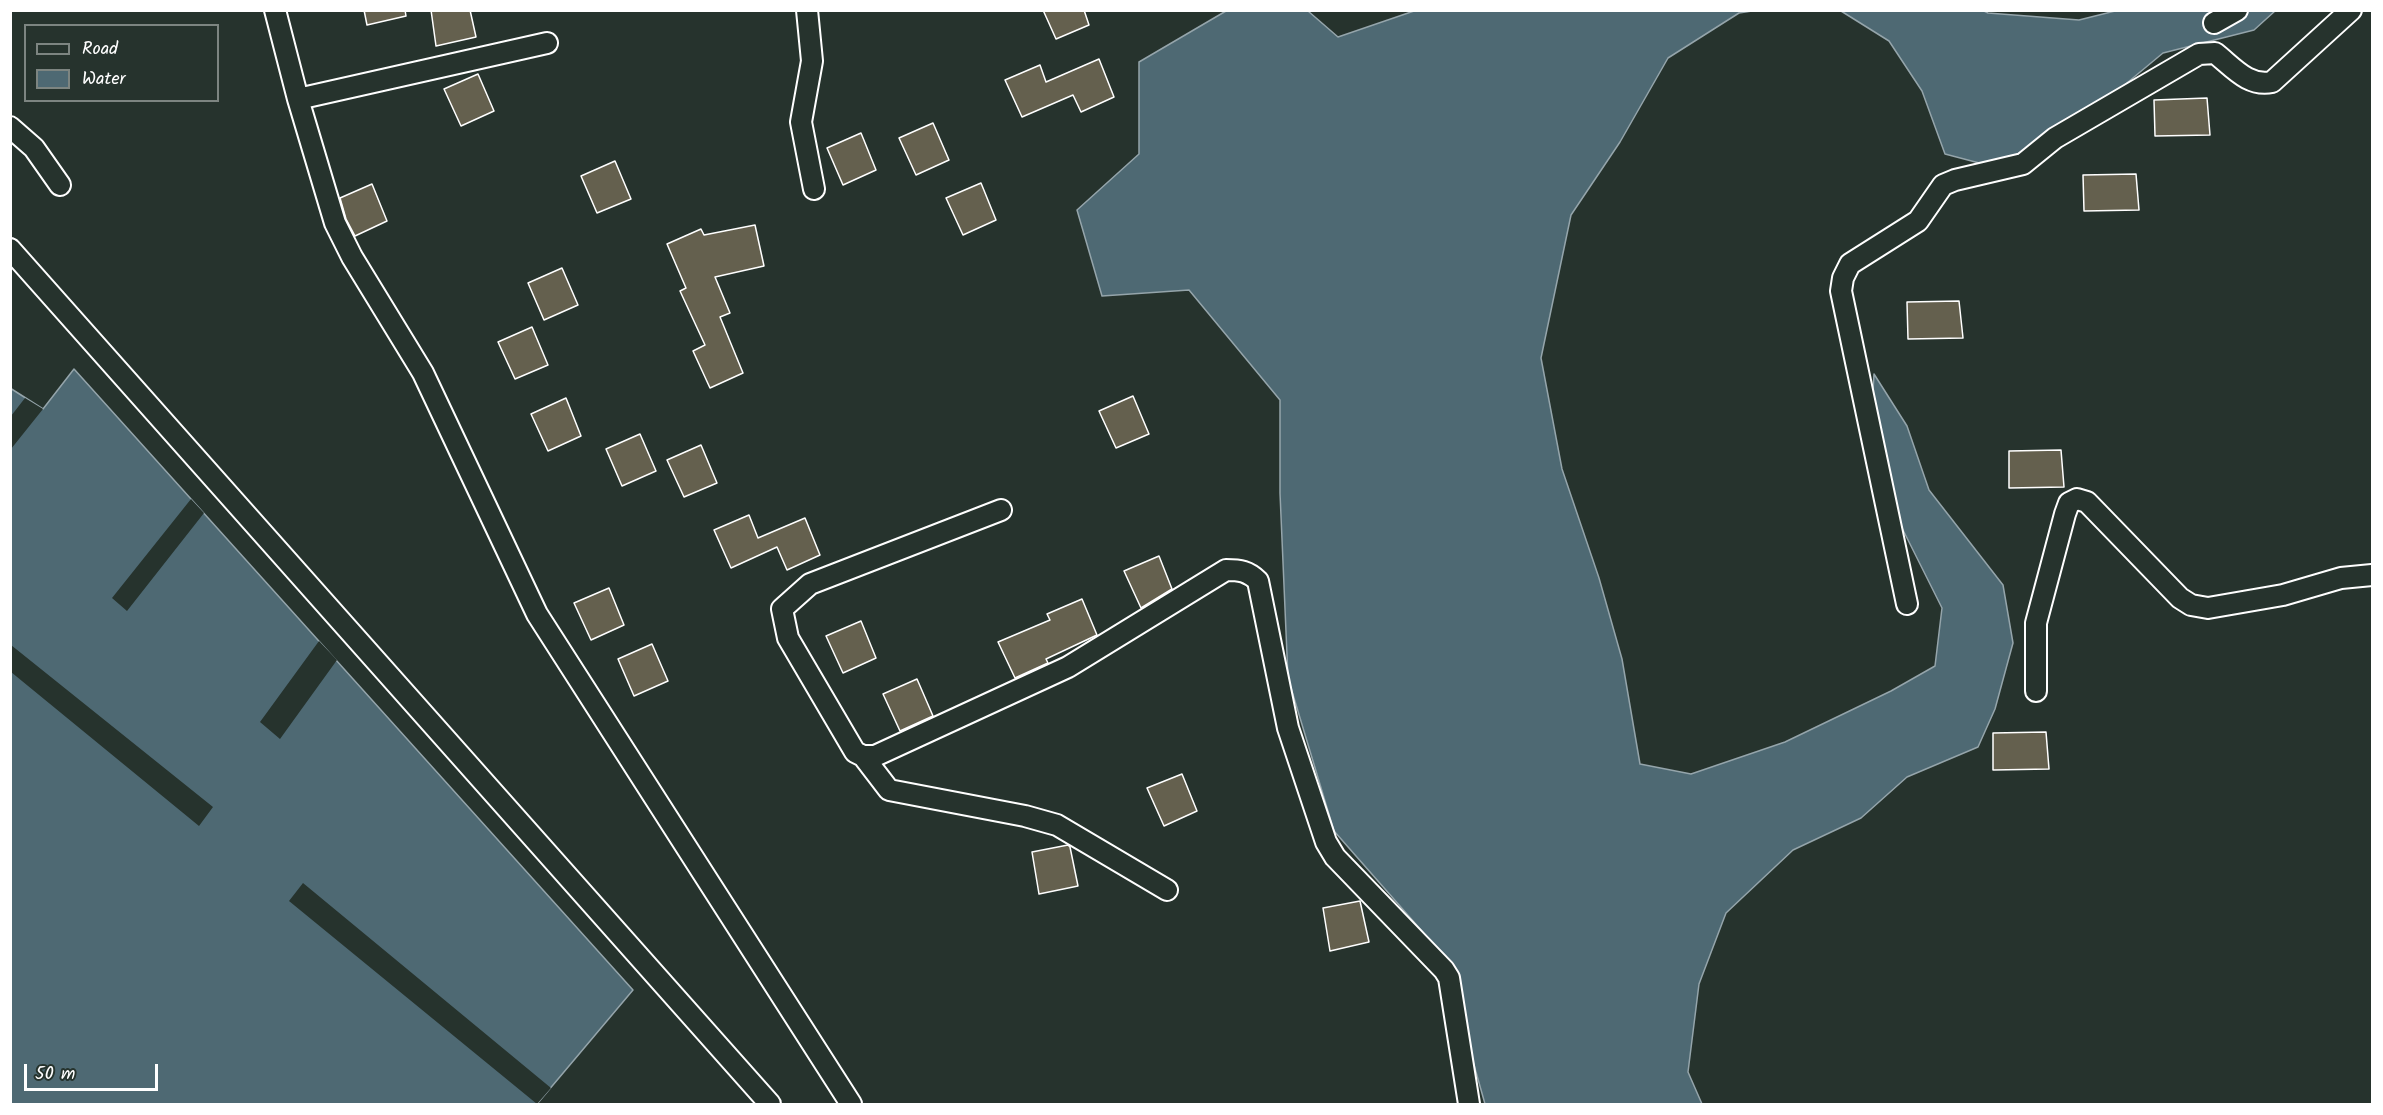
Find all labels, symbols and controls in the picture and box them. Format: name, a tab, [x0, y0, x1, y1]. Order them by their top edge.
legend	[24, 24, 219, 102]
text: Road	[82, 35, 118, 64]
text: Water	[82, 65, 126, 94]
scale bar	[27, 1052, 160, 1090]
text: 50 m	[35, 1060, 75, 1089]

